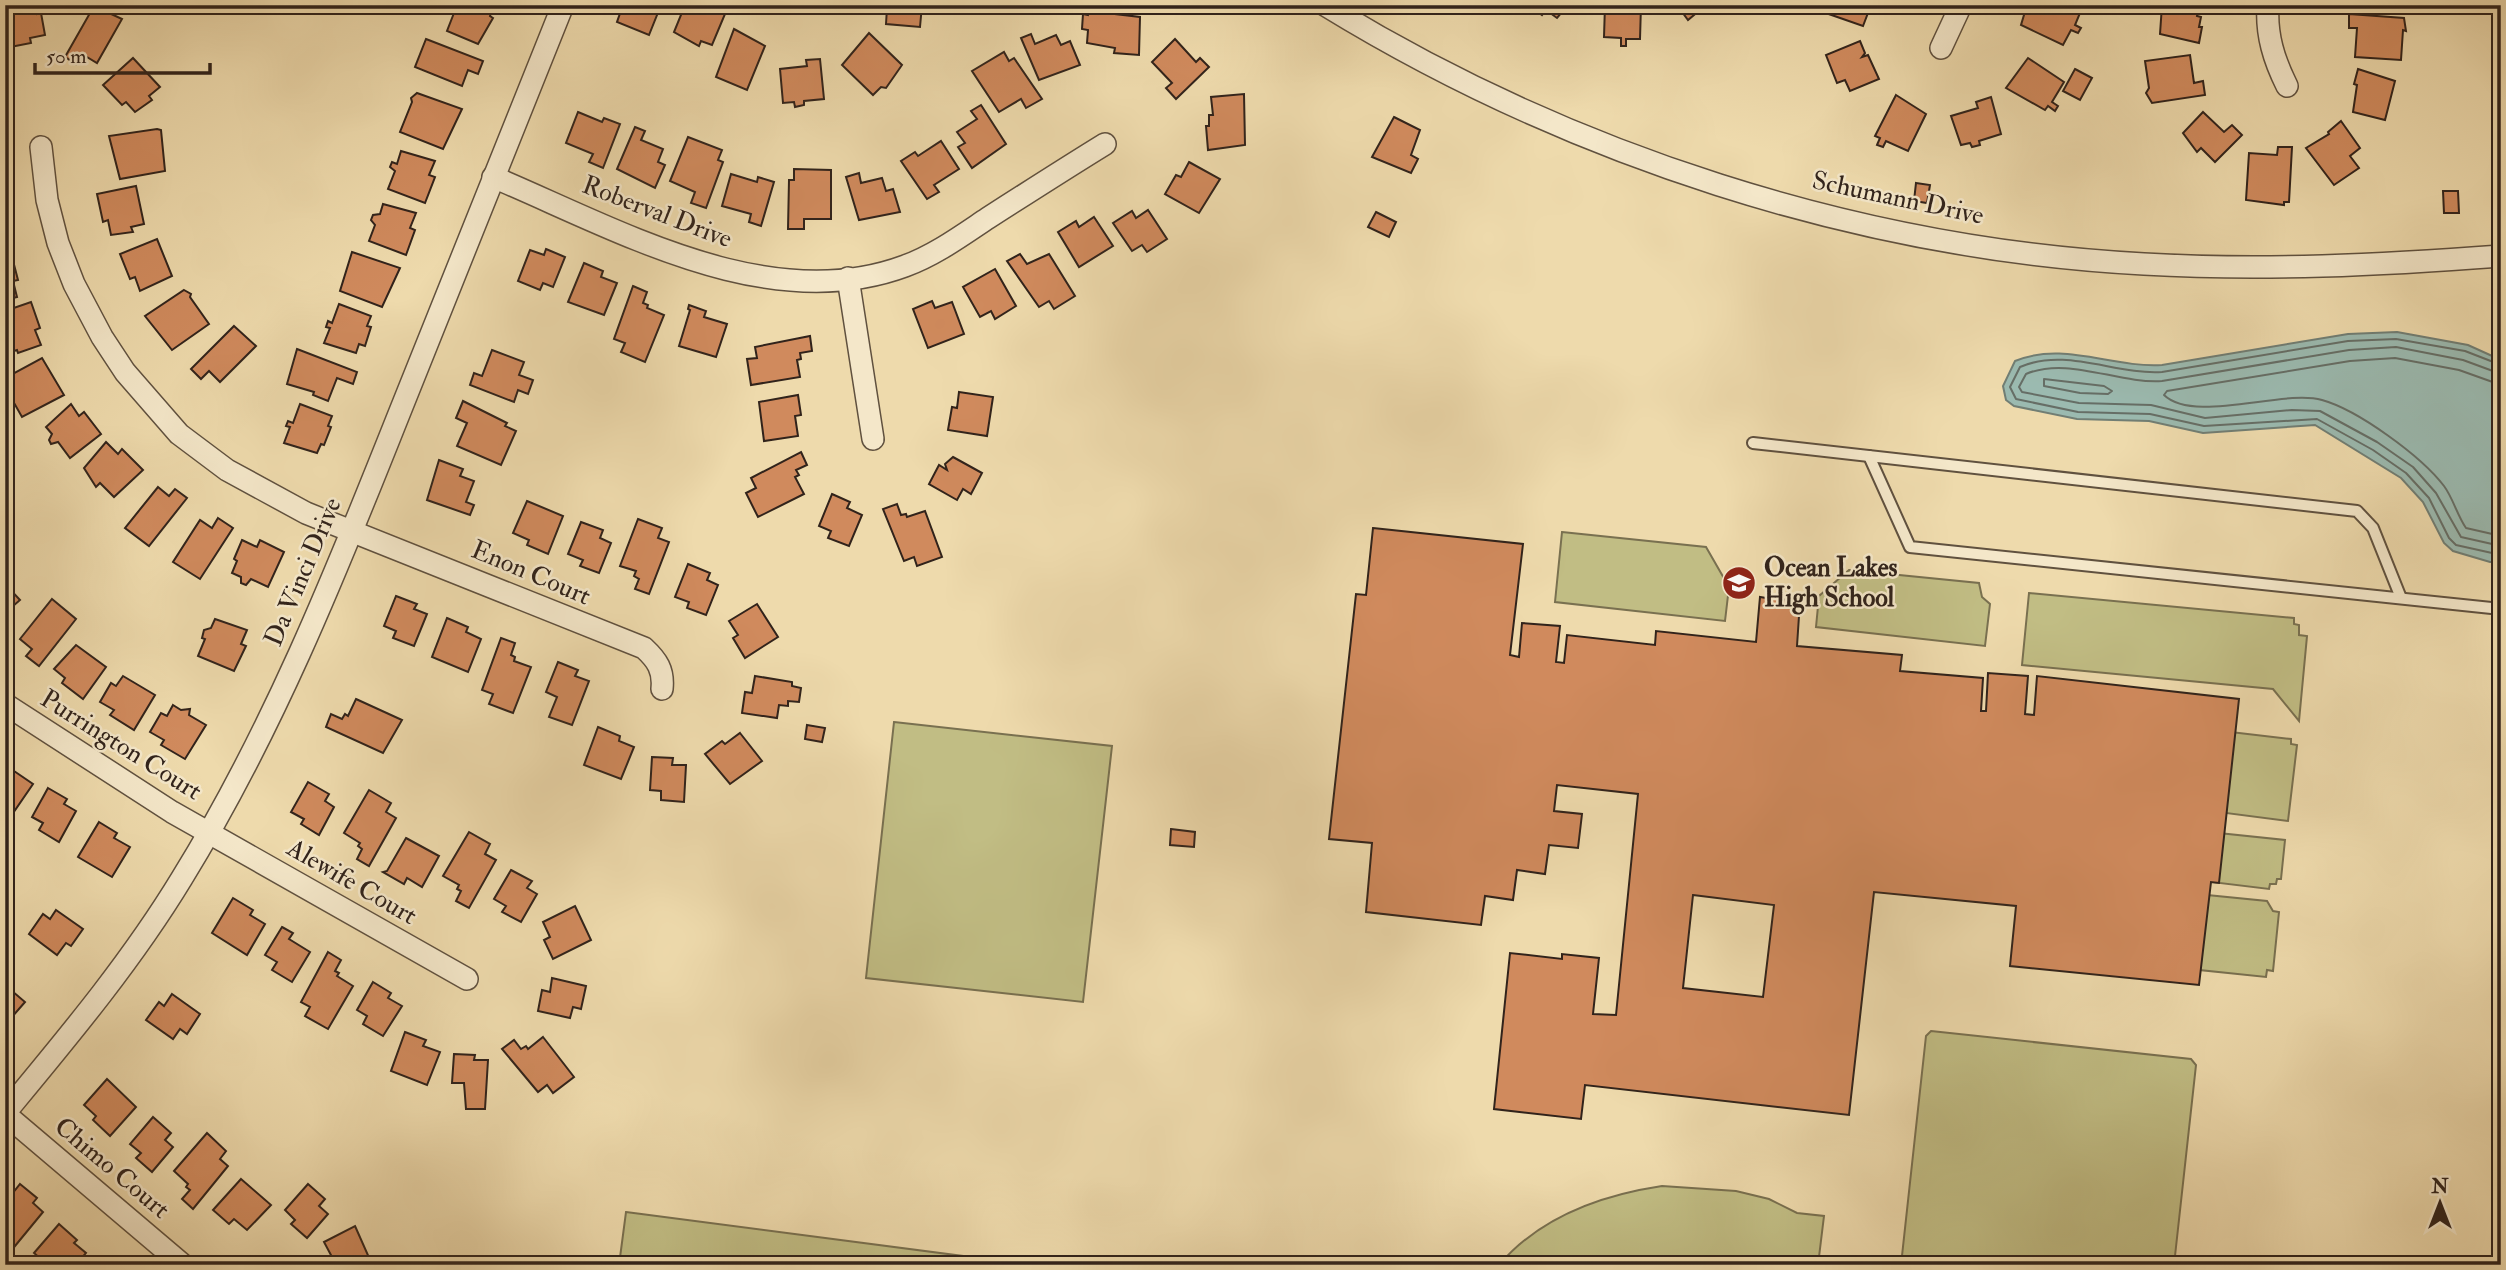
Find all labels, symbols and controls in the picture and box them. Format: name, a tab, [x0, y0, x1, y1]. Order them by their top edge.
scale bar	[35, 32, 210, 76]
text: 50 m	[46, 43, 87, 70]
street label: Schumann Drive	[1809, 164, 1987, 232]
street label: Roberval Drive	[578, 169, 737, 255]
street label: Da Vinci Drive	[257, 493, 349, 651]
street label: Enon Court	[466, 534, 596, 612]
place label: Ocean Lakes High School	[1764, 552, 1898, 615]
school or university icon: Ocean Lakes High School	[1720, 564, 1758, 602]
street label: Purrington Court	[34, 683, 208, 807]
street label: Alewife Court	[280, 831, 423, 932]
street label: Chimo Court	[48, 1110, 176, 1226]
north arrow	[2404, 1168, 2474, 1238]
text: N	[2430, 1175, 2449, 1199]

